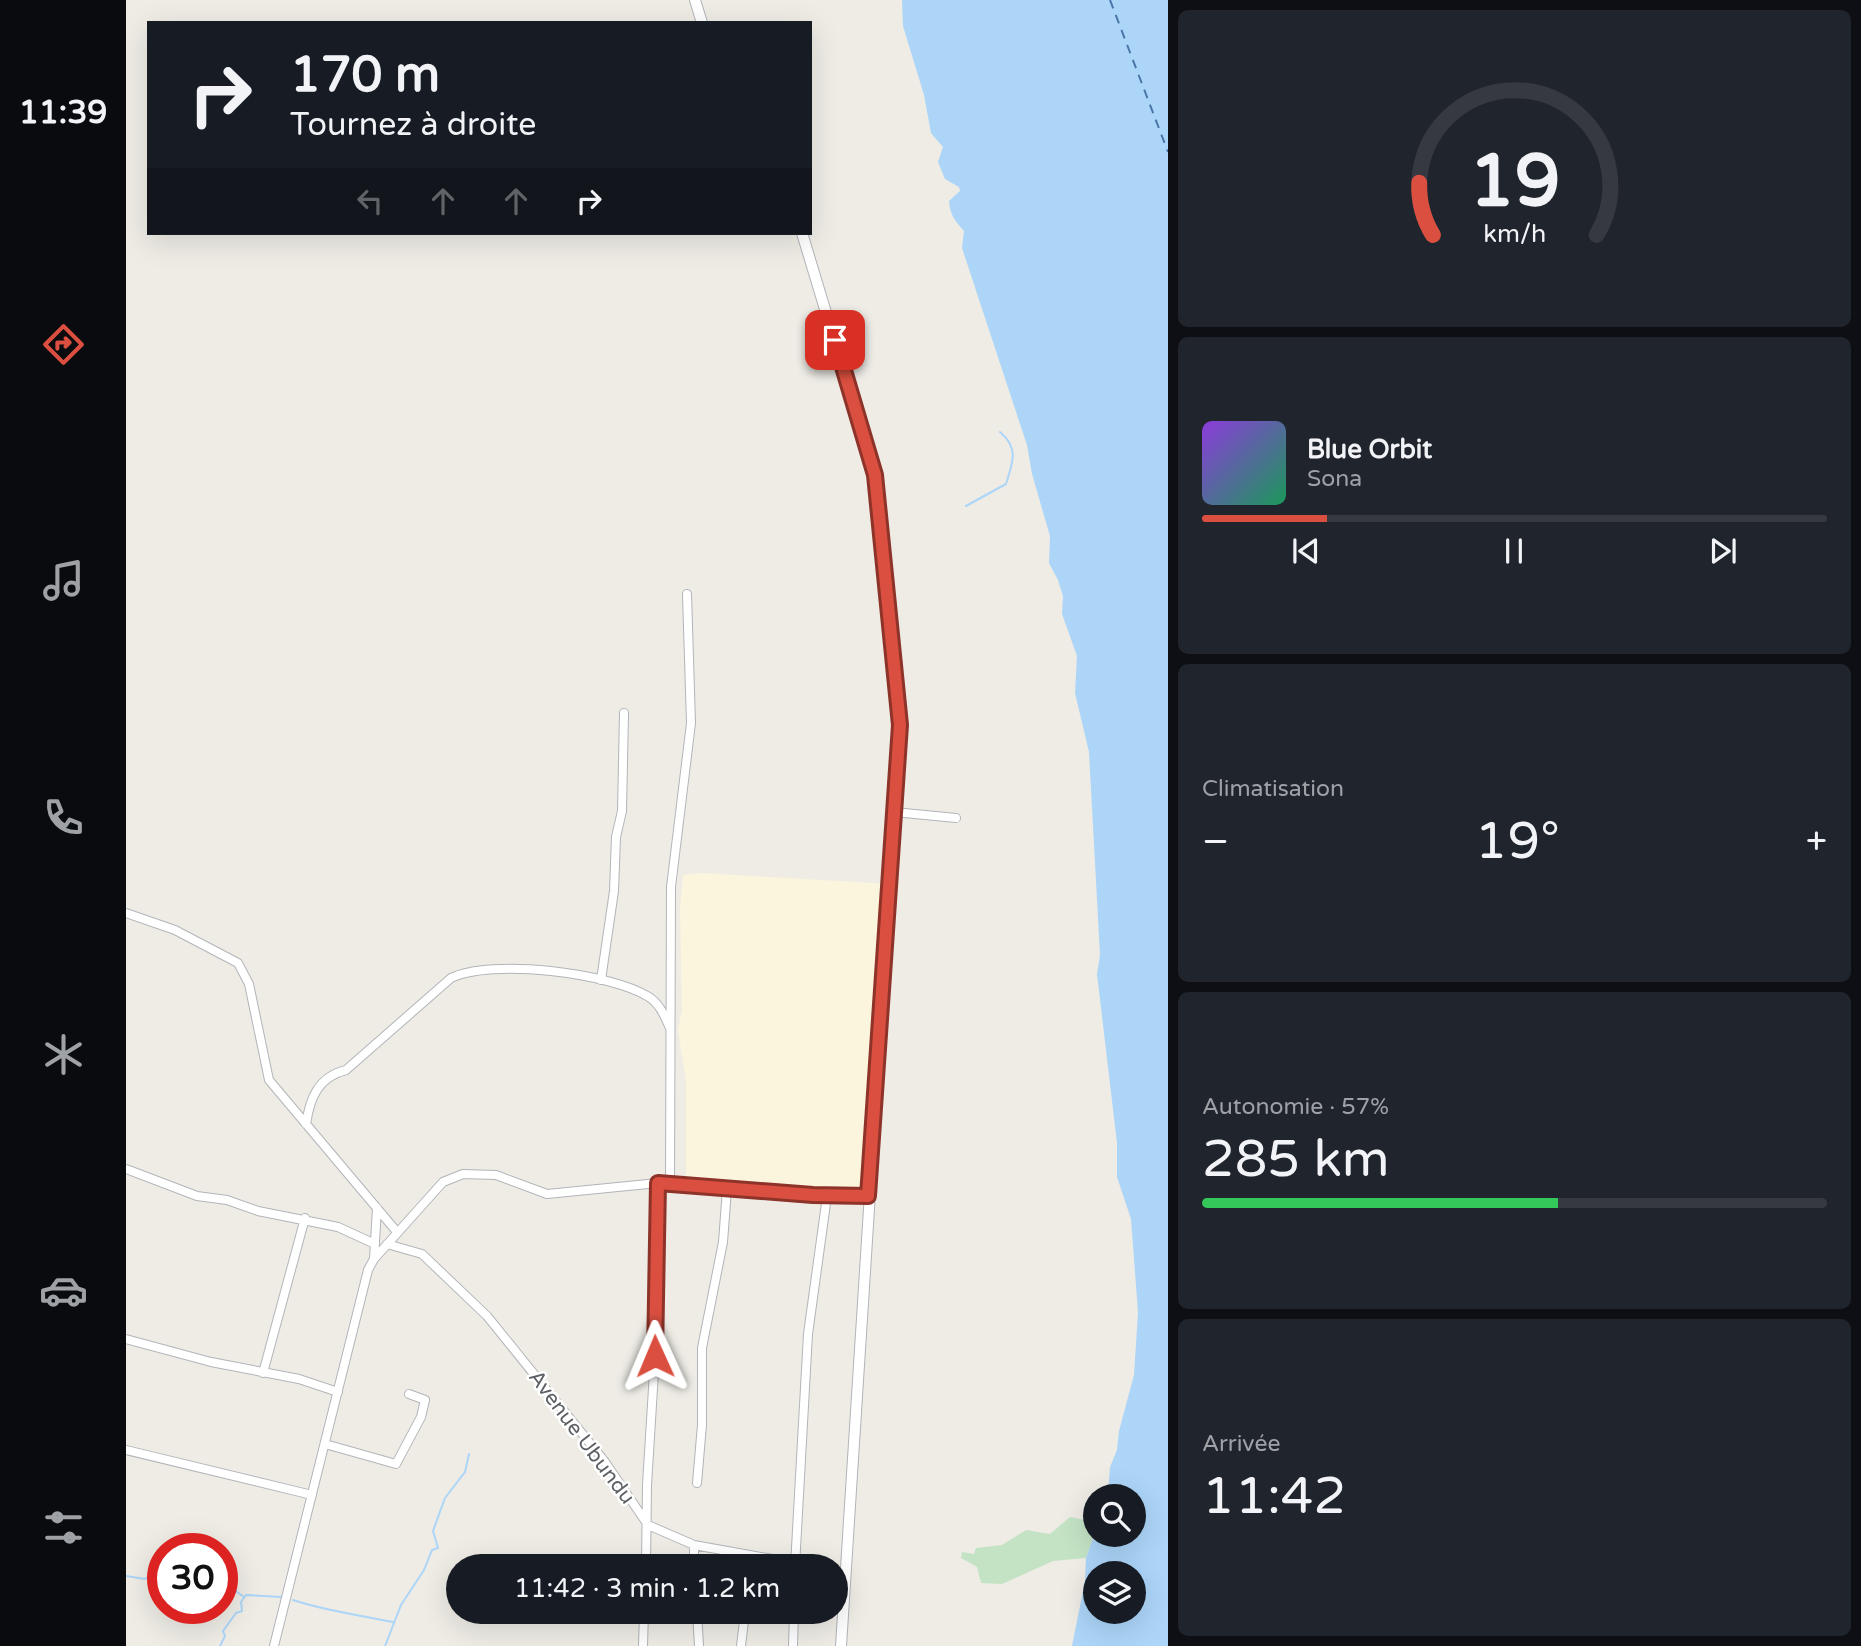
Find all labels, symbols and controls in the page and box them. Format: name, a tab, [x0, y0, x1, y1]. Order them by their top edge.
text: 170 m	[290, 46, 440, 105]
icon: right	[175, 49, 266, 140]
text: 11:39	[19, 94, 107, 132]
text: Tournez à droite	[290, 106, 536, 144]
text: 19	[1469, 138, 1560, 226]
icon: left	[351, 182, 389, 220]
icon: ahead	[424, 182, 462, 220]
icon: ahead	[497, 182, 535, 220]
icon: right	[570, 182, 608, 220]
text: km/h	[1483, 218, 1546, 248]
pin	[805, 310, 865, 370]
icon: directions	[39, 320, 88, 369]
icon: arrive	[816, 321, 854, 359]
text: Blue Orbit	[1307, 434, 1432, 465]
text: Sona	[1307, 465, 1362, 493]
icon: previous	[1287, 532, 1325, 570]
icon: pause	[1495, 532, 1533, 570]
icon: next	[1704, 532, 1742, 570]
icon: music	[39, 556, 88, 605]
text: Climatisation	[1202, 775, 1344, 803]
icon: phone	[39, 793, 88, 842]
text: 19°	[1475, 810, 1560, 873]
text: −	[1202, 819, 1229, 865]
text: +	[1806, 819, 1827, 865]
icon: climate	[39, 1030, 88, 1079]
text: Autonomie · 57%	[1202, 1093, 1389, 1121]
text: 285 km	[1202, 1128, 1390, 1191]
icon: car	[39, 1266, 88, 1315]
position arrow	[618, 1319, 692, 1393]
street label: Avenue Ubundu	[523, 1365, 640, 1509]
text: Arrivée	[1202, 1430, 1280, 1458]
text: 11:42	[1202, 1465, 1346, 1528]
map controls	[1083, 1484, 1146, 1624]
button: search	[1083, 1484, 1146, 1547]
icon: filters	[39, 1503, 88, 1552]
speed limit sign: 30	[147, 1533, 238, 1624]
button: layers	[1083, 1561, 1146, 1624]
text: 11:42 · 3 min · 1.2 km	[514, 1573, 780, 1604]

